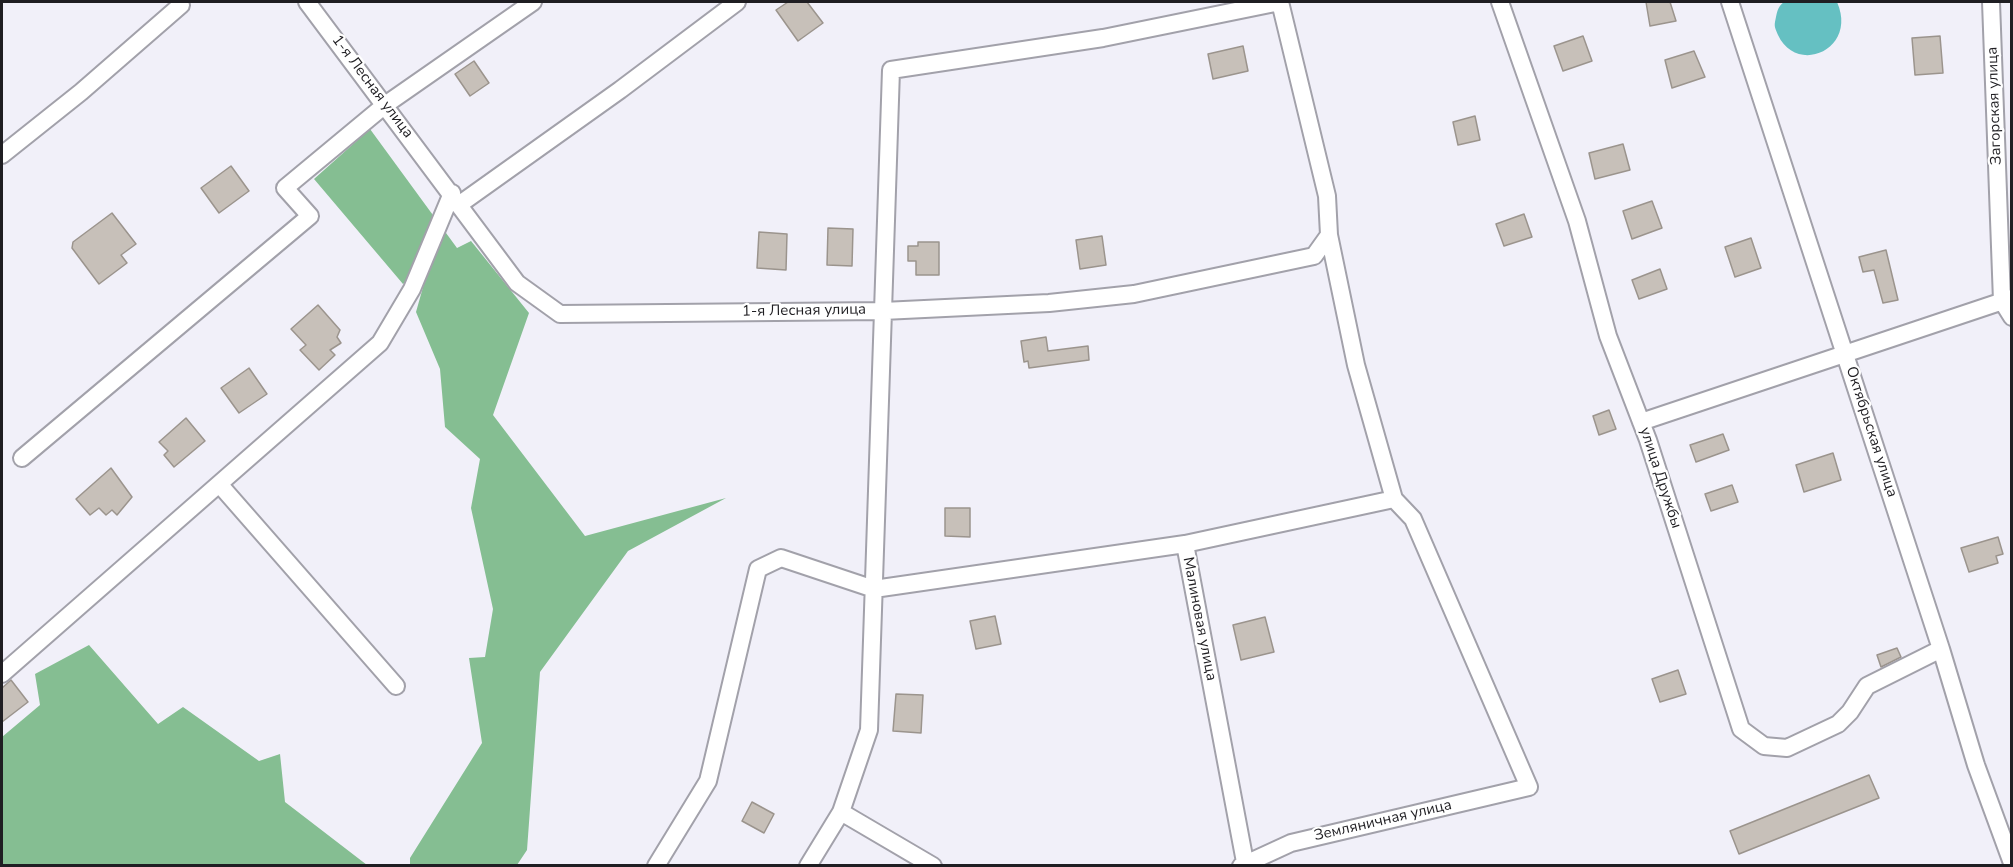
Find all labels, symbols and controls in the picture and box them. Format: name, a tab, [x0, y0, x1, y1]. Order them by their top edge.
street label: 1-я Лесная улица	[327, 32, 417, 142]
street label: Загорская улица	[1984, 47, 2006, 165]
street label: 1-я Лесная улица	[742, 301, 866, 321]
street label: Октябрьская улица	[1841, 364, 1901, 500]
street label: улица Дружбы	[1635, 425, 1685, 531]
street label: Малиновая улица	[1178, 556, 1220, 682]
street label: Земляничная улица	[1312, 796, 1454, 846]

